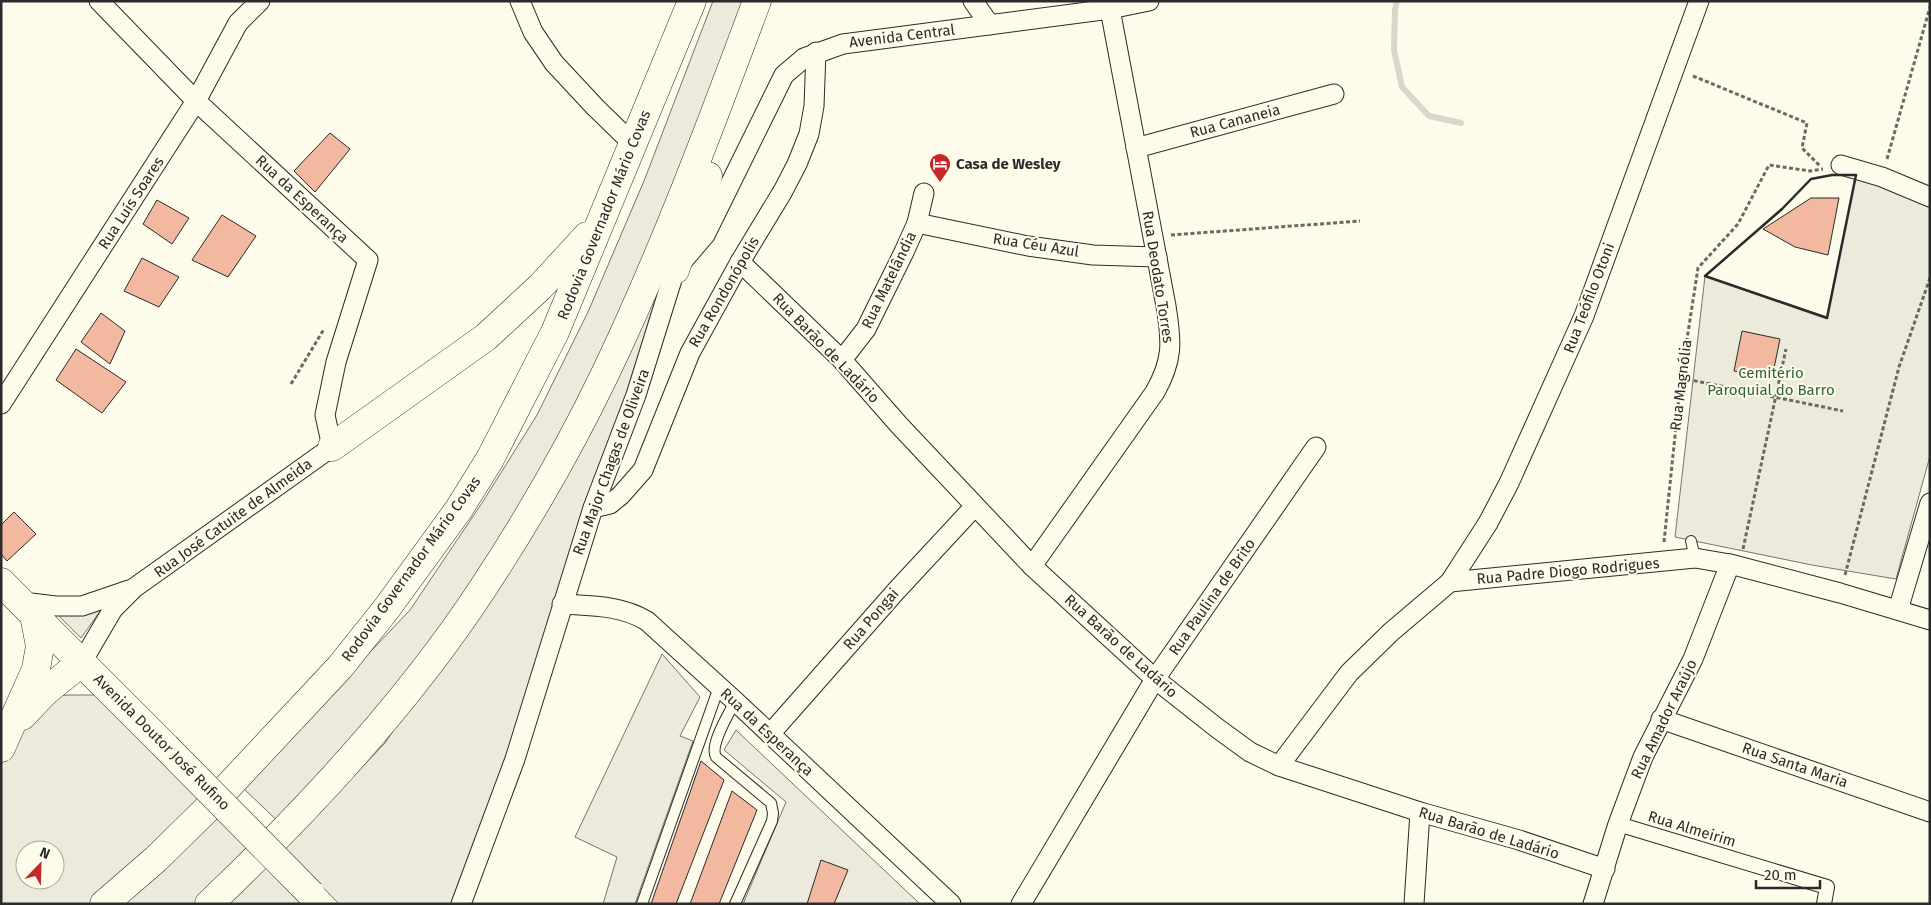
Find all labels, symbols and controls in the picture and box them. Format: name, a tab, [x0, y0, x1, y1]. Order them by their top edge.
street label: Avenida Central	[848, 21, 956, 51]
street label: Rua Cananeia	[1188, 100, 1282, 142]
street label: Rodovia Governador Mário Covas	[554, 108, 654, 322]
street label: Rua da Esperança	[252, 151, 352, 247]
hotel icon: Casa de Wesley	[928, 152, 952, 183]
street label: Rua Luís Soares	[94, 153, 168, 253]
place label: Casa de Wesley	[956, 155, 1061, 173]
street label: Rua Deodato Torres	[1139, 210, 1177, 344]
street label: Rua Matelândia	[858, 229, 920, 331]
street label: Rua Céu Azul	[992, 229, 1081, 261]
street label: Rua Rondonópolis	[685, 233, 763, 351]
street label: Rua Teófilo Otoni	[1560, 240, 1618, 356]
street label: Rua Barão de Ladário	[769, 289, 883, 407]
street label: Rua Magnólia	[1666, 338, 1696, 432]
park label: Cemitério Paroquial do Barro	[1707, 364, 1835, 399]
street label: Rua Major Chagas de Oliveira	[569, 366, 653, 558]
street label: Rua José Catuite de Almeida	[150, 455, 316, 581]
street label: Rodovia Governador Mário Covas	[338, 473, 484, 665]
street label: Rua Paulina de Brito	[1165, 535, 1259, 659]
street label: Rua Padre Diogo Rodrigues	[1476, 554, 1660, 588]
street label: Rua Pongai	[839, 585, 903, 653]
street label: Rua Barão de Ladário	[1061, 590, 1181, 702]
street label: Rua Amador Araújo	[1627, 656, 1701, 782]
street label: Avenida Doutor José Rufino	[90, 670, 234, 814]
street label: Rua da Esperança	[717, 684, 817, 780]
street label: Rua Santa Maria	[1740, 738, 1850, 792]
street label: Rua Barão de Ladário	[1417, 803, 1561, 863]
street label: Rua Almeirim	[1646, 807, 1738, 851]
north arrow	[15, 840, 65, 890]
text: N	[37, 844, 52, 863]
scale bar	[1756, 858, 1820, 890]
text: 20 m	[1764, 866, 1797, 884]

